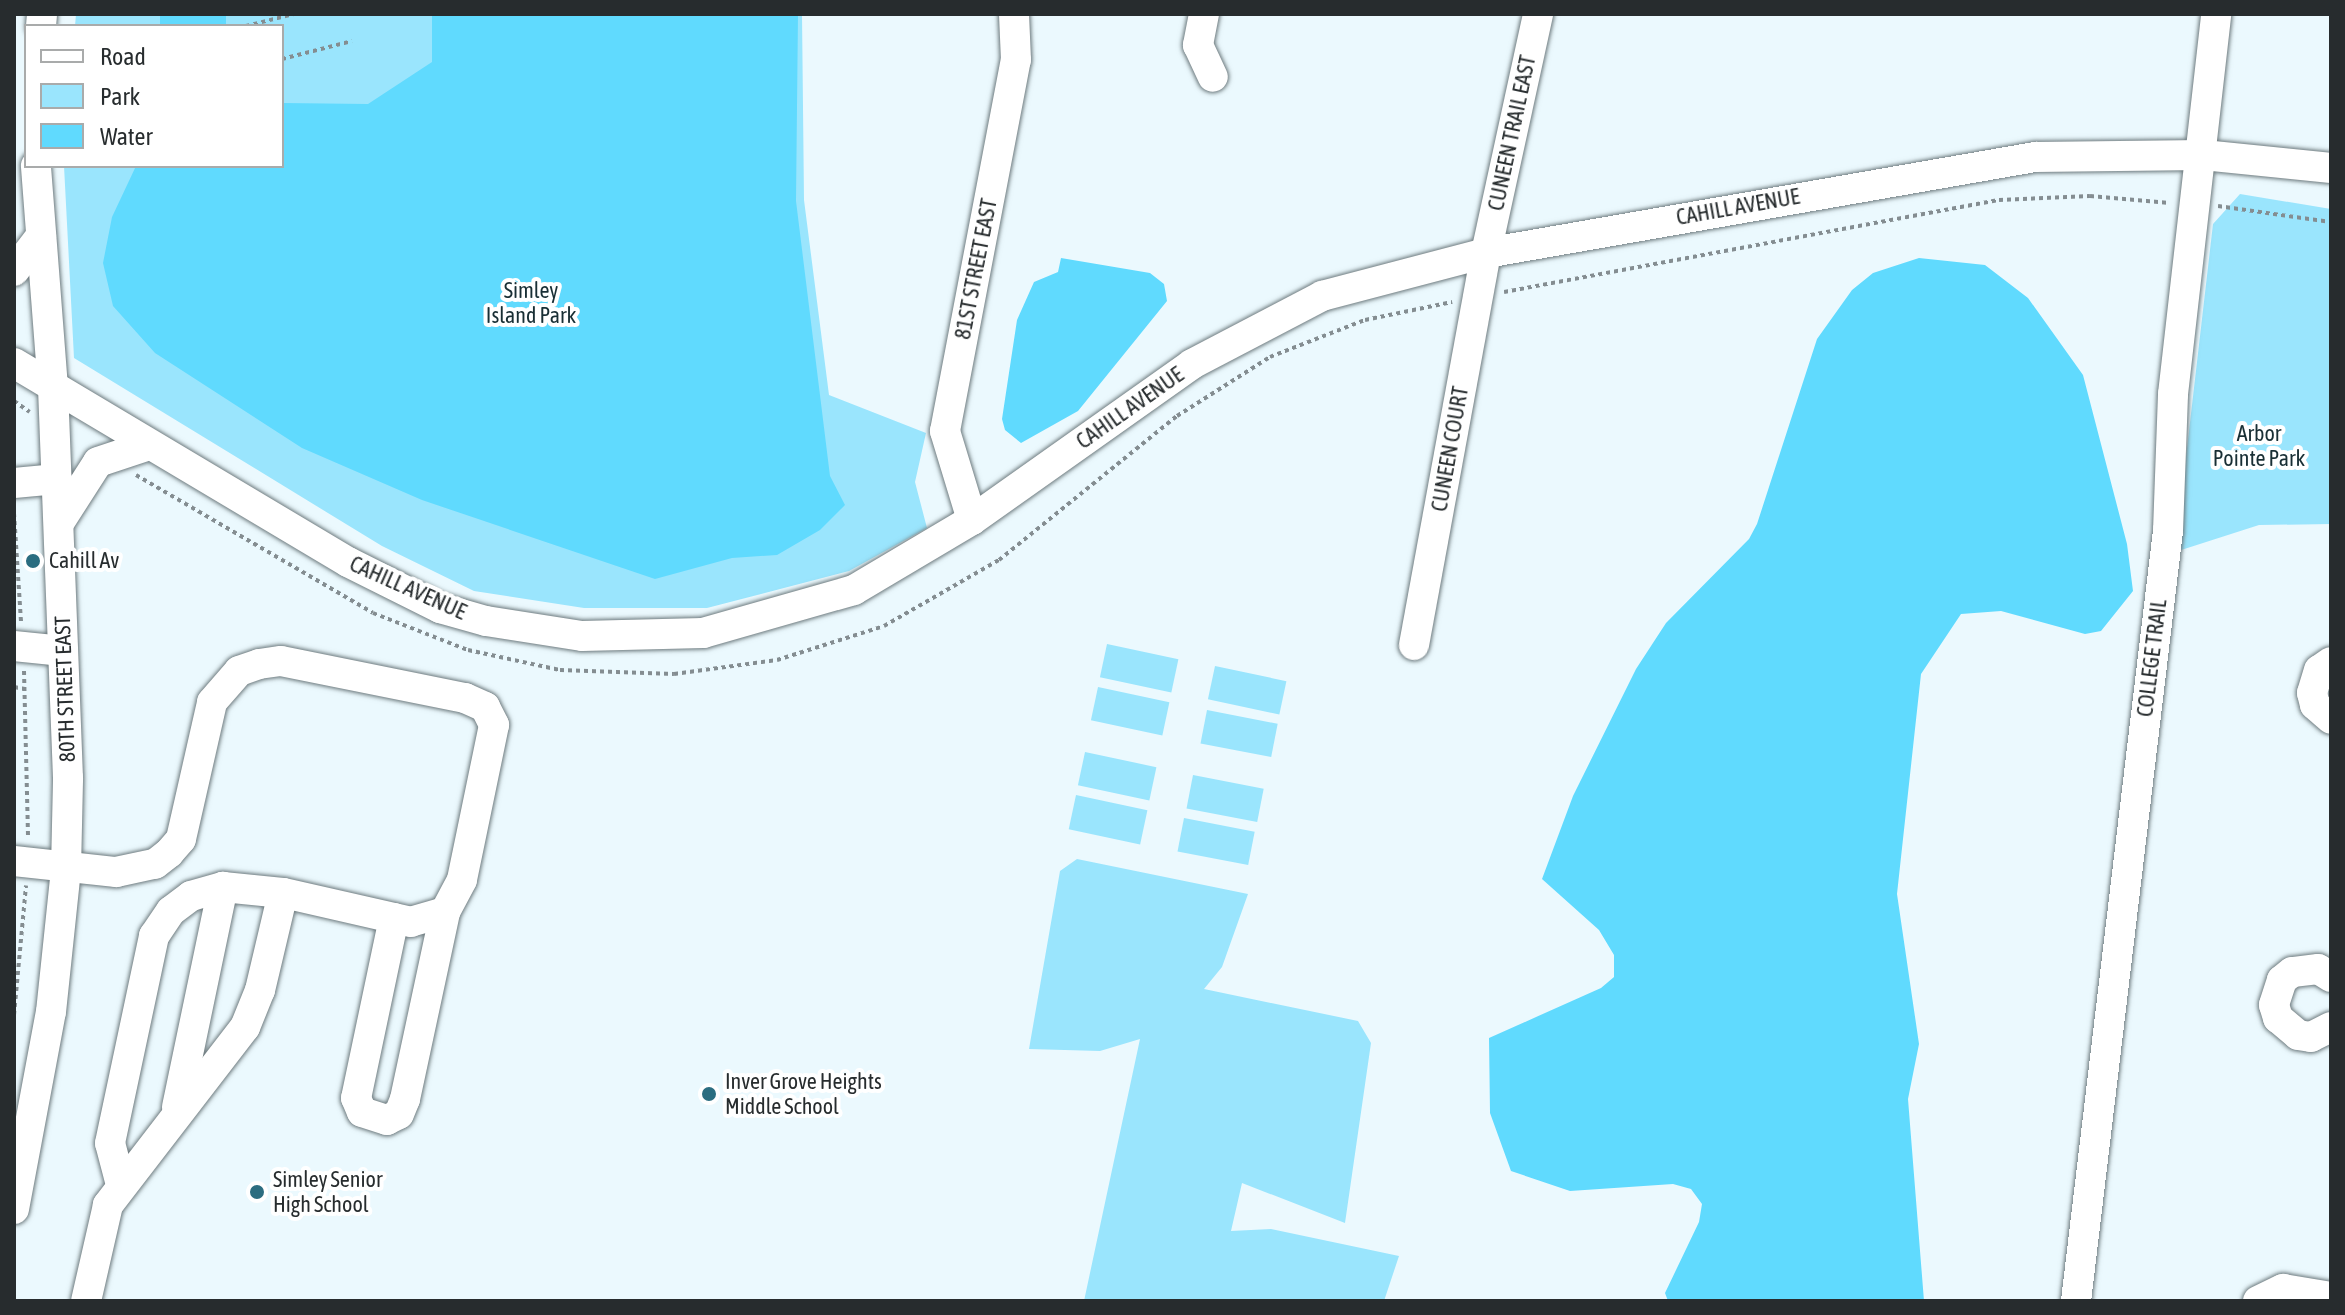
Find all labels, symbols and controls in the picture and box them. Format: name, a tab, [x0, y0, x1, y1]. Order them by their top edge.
legend	[24, 24, 284, 168]
text: Road	[100, 43, 146, 70]
street label: CUNEEN TRAIL EAST	[1483, 53, 1541, 213]
text: Park	[100, 83, 140, 110]
text: Water	[100, 123, 153, 150]
street label: CAHILL AVENUE	[1674, 183, 1802, 231]
street label: 81ST STREET EAST	[949, 196, 1003, 342]
park label: Simley Island Park	[486, 277, 576, 328]
street label: CAHILL AVENUE	[1071, 361, 1189, 455]
street label: CUNEEN COURT	[1426, 384, 1474, 514]
park label: Arbor Pointe Park	[2213, 420, 2305, 472]
place label: Cahill Av	[49, 548, 119, 574]
street label: CAHILL AVENUE	[346, 551, 470, 625]
marker: Cahill Av	[24, 552, 42, 570]
street label: COLLEGE TRAIL	[2132, 598, 2172, 718]
street label: 80TH STREET EAST	[49, 615, 81, 763]
place label: Inver Grove Heights Middle School	[725, 1068, 882, 1120]
marker: Inver Grove Heights Middle School	[700, 1085, 718, 1103]
place label: Simley Senior High School	[273, 1166, 382, 1218]
marker: Simley Senior High School	[248, 1183, 266, 1201]

